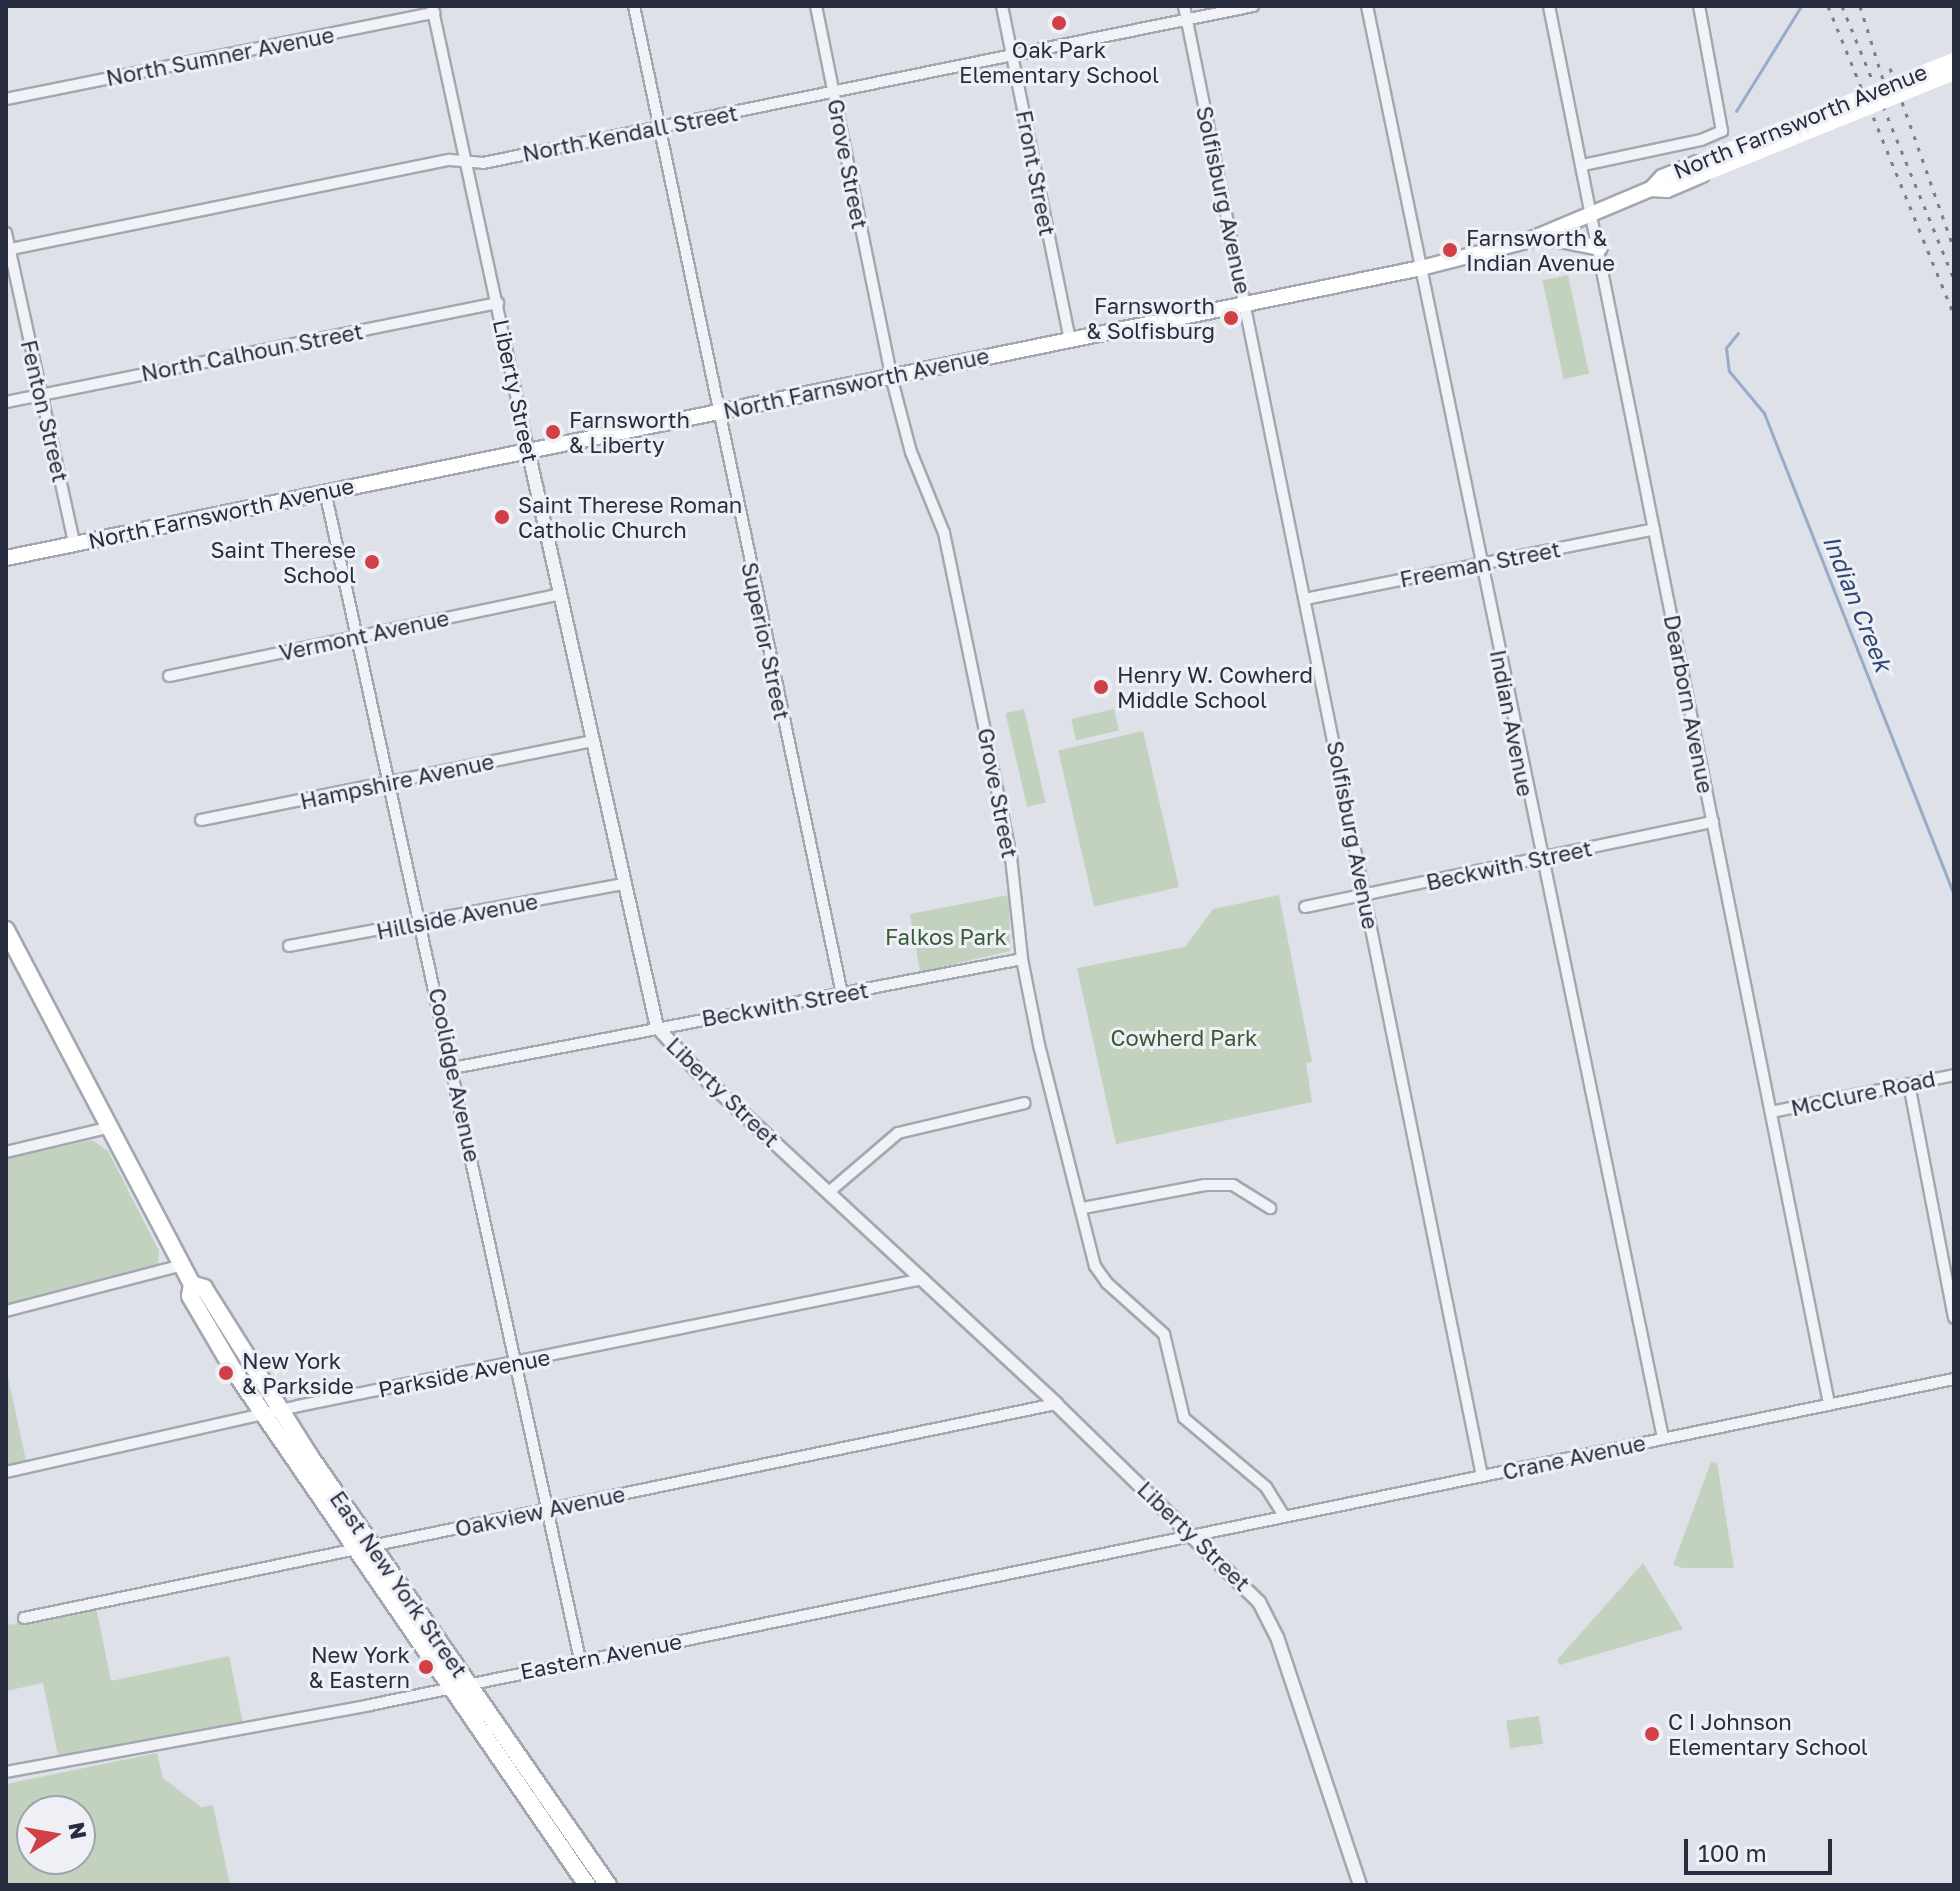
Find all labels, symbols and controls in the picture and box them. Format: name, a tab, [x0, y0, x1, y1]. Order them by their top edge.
marker: Oak Park Elementary School	[1050, 14, 1068, 32]
street label: North Sumner Avenue	[104, 21, 336, 91]
place label: Oak Park Elementary School	[959, 36, 1159, 88]
street label: North Farnsworth Avenue	[1669, 58, 1931, 184]
street label: Grove Street	[822, 97, 874, 231]
street label: North Kendall Street	[520, 99, 740, 167]
street label: Solfisburg Avenue	[1191, 104, 1257, 296]
street label: Front Street	[1011, 108, 1061, 238]
place label: Farnsworth & Indian Avenue	[1466, 224, 1615, 276]
marker: Farnsworth & Indian Avenue	[1441, 241, 1459, 259]
place label: Farnsworth & Solfisburg	[1087, 292, 1215, 344]
marker: Farnsworth & Solfisburg	[1222, 309, 1240, 327]
street label: Liberty Street	[488, 317, 544, 465]
street label: North Calhoun Street	[139, 318, 365, 386]
street label: Fenton Street	[16, 337, 74, 485]
street label: North Farnsworth Avenue	[721, 342, 991, 424]
place label: Farnsworth & Liberty	[569, 406, 690, 458]
marker: Farnsworth & Liberty	[544, 423, 562, 441]
street label: North Farnsworth Avenue	[86, 472, 356, 554]
place label: Saint Therese Roman Catholic Church	[518, 491, 742, 542]
marker: Saint Therese Roman Catholic Church	[493, 508, 511, 526]
water label: Indian Creek	[1818, 531, 1898, 675]
street label: Freeman Street	[1397, 535, 1563, 593]
place label: Saint Therese School	[211, 536, 356, 588]
marker: Saint Therese School	[363, 553, 381, 571]
street label: Superior Street	[736, 560, 796, 722]
street label: Vermont Avenue	[277, 604, 451, 666]
street label: Dearborn Avenue	[1659, 613, 1719, 795]
street label: Indian Avenue	[1485, 647, 1539, 799]
place label: Henry W. Cowherd Middle School	[1117, 661, 1313, 712]
marker: Henry W. Cowherd Middle School	[1092, 678, 1110, 696]
street label: Grove Street	[972, 726, 1024, 860]
street label: Solfisburg Avenue	[1322, 739, 1384, 931]
street label: Hampshire Avenue	[298, 748, 496, 814]
street label: Beckwith Street	[1424, 835, 1594, 895]
street label: Hillside Avenue	[374, 887, 540, 945]
park label: Falkos Park	[885, 924, 1007, 950]
street label: Beckwith Street	[700, 976, 870, 1032]
street label: Coolidge Avenue	[424, 986, 486, 1164]
park label: Cowherd Park	[1110, 1025, 1258, 1051]
street label: Liberty Street	[661, 1032, 785, 1152]
street label: McClure Road	[1788, 1065, 1938, 1121]
street label: Parkside Avenue	[376, 1343, 552, 1403]
place label: New York & Parkside	[242, 1347, 354, 1398]
marker: New York & Parkside	[217, 1364, 235, 1382]
street label: Crane Avenue	[1500, 1429, 1648, 1485]
street label: Liberty Street	[1132, 1476, 1256, 1596]
street label: Oakview Avenue	[453, 1480, 627, 1542]
street label: East New York Street	[325, 1486, 473, 1682]
street label: Eastern Avenue	[518, 1627, 684, 1685]
place label: New York & Eastern	[309, 1641, 410, 1692]
marker: New York & Eastern	[417, 1658, 435, 1676]
place label: C I Johnson Elementary School	[1668, 1708, 1868, 1760]
marker: C I Johnson Elementary School	[1643, 1725, 1661, 1743]
north arrow	[16, 1795, 96, 1875]
text: N	[63, 1820, 93, 1841]
scale bar	[1688, 1823, 1836, 1873]
text: 100 m	[1698, 1838, 1767, 1867]

